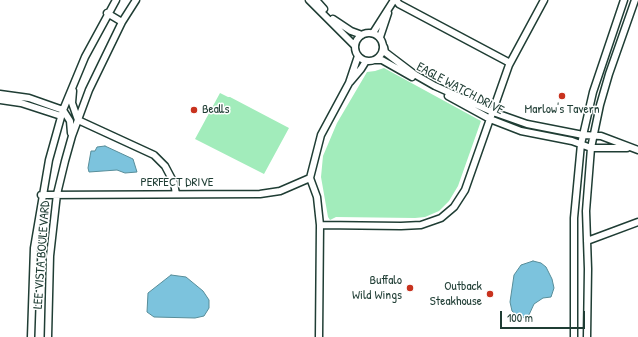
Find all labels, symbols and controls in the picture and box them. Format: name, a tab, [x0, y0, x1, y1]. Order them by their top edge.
street label: EAGLE WATCH DRIVE	[414, 59, 506, 119]
marker: Marlow's Tavern	[557, 91, 567, 101]
place label: Bealls	[202, 102, 229, 118]
place label: Marlow's Tavern	[524, 102, 600, 118]
marker: Bealls	[189, 105, 199, 115]
street label: PERFECT DRIVE	[141, 175, 213, 191]
street label: LEE VISTA BOULEVARD	[30, 200, 54, 310]
place label: Buffalo Wild Wings	[352, 273, 402, 304]
place label: Outback Steakhouse	[430, 279, 482, 310]
marker: Buffalo Wild Wings	[405, 283, 415, 293]
marker: Outback Steakhouse	[485, 289, 495, 299]
scale bar	[502, 303, 587, 329]
text: 100 m	[507, 309, 533, 326]

